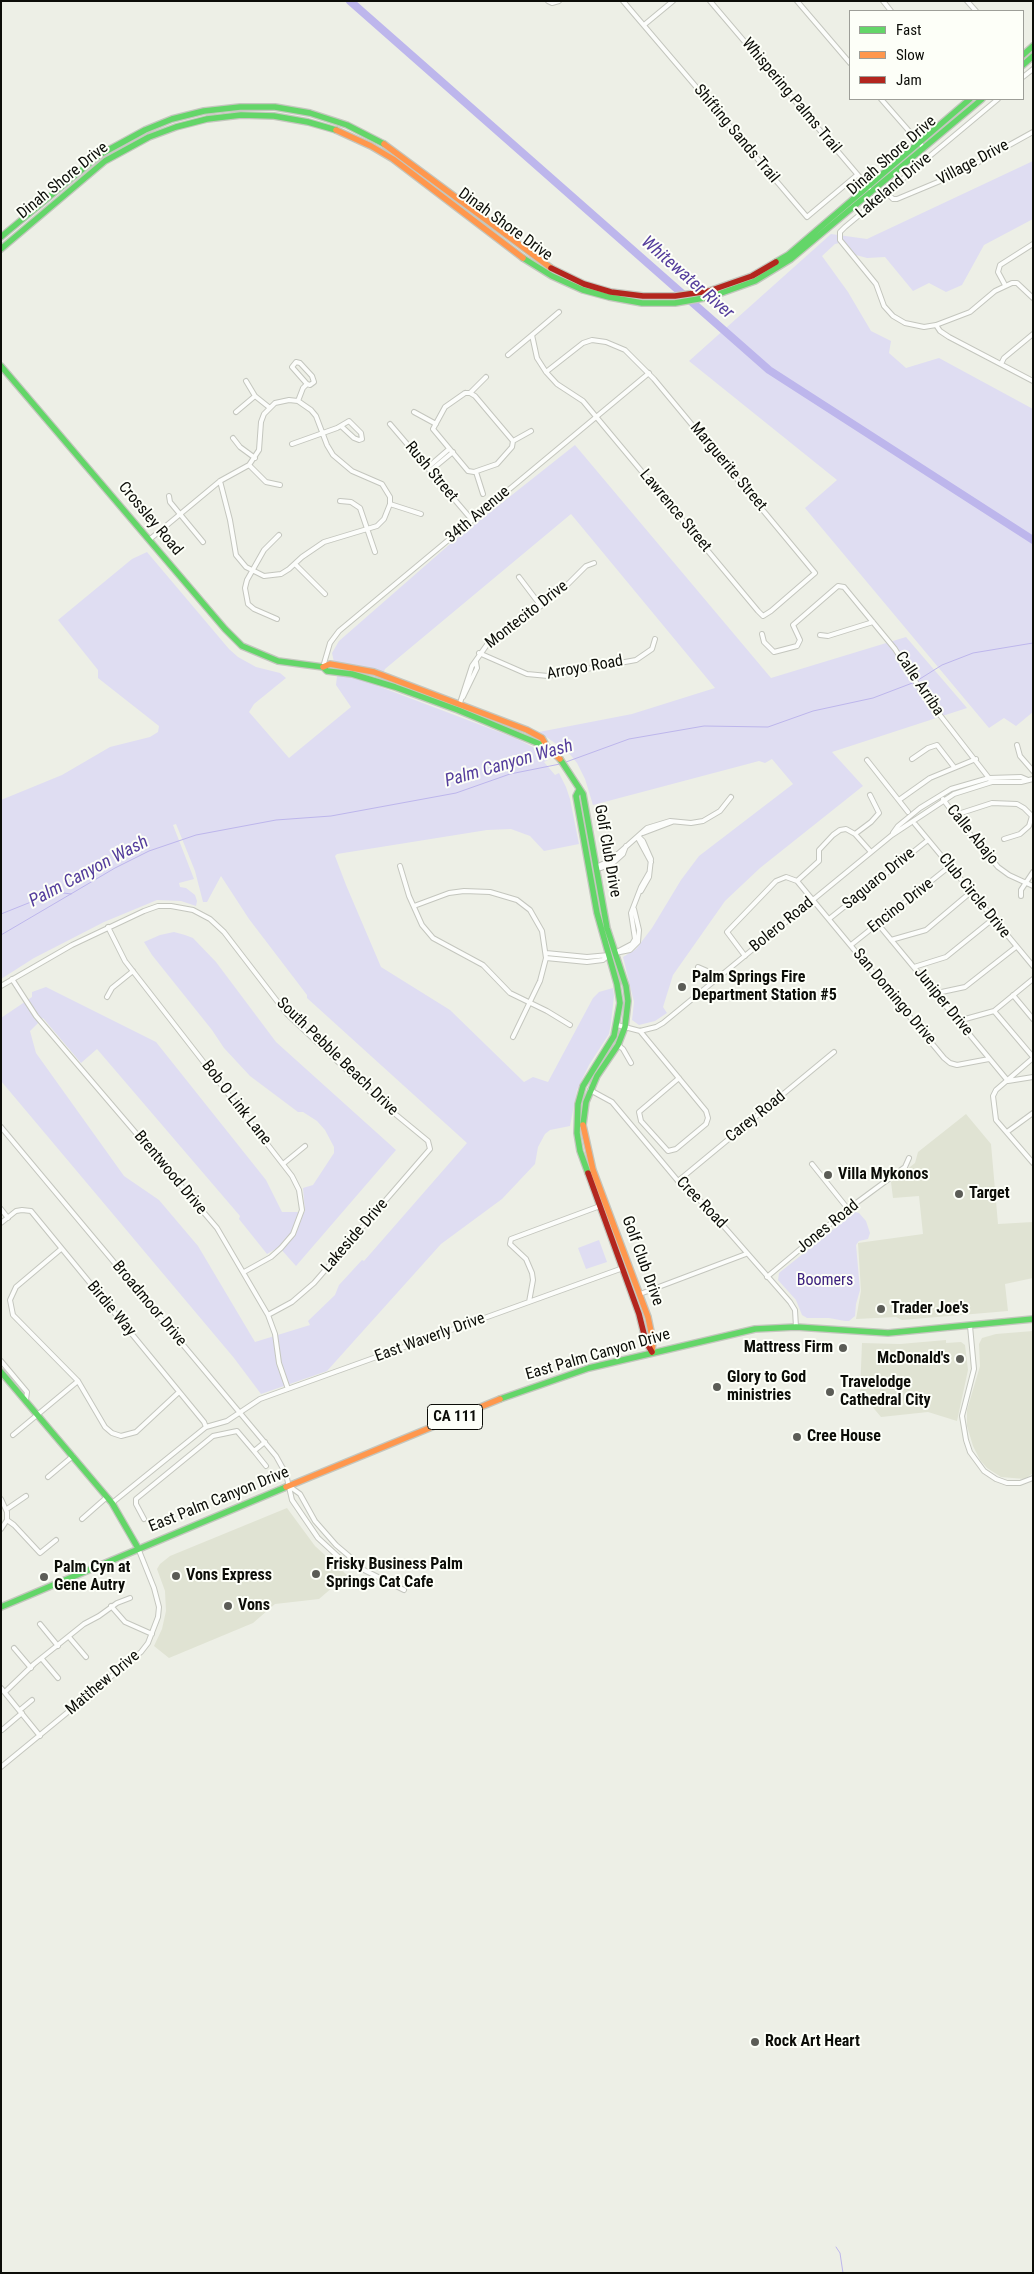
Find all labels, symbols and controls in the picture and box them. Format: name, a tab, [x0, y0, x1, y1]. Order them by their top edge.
legend	[849, 10, 1024, 100]
text: Fast	[896, 21, 921, 39]
street label: Whispering Palms Trail	[737, 34, 845, 158]
text: Slow	[896, 46, 925, 64]
text: Jam	[896, 71, 922, 89]
street label: Shifting Sands Trail	[689, 81, 783, 187]
street label: Dinah Shore Drive	[844, 112, 940, 200]
street label: Village Drive	[934, 136, 1012, 190]
street label: Dinah Shore Drive	[14, 138, 112, 224]
street label: Lakeland Drive	[852, 149, 936, 223]
street label: Dinah Shore Drive	[454, 184, 556, 266]
water label: Whitewater River	[636, 232, 738, 324]
street label: Marguerite Street	[685, 419, 771, 515]
street label: Rush Street	[400, 438, 462, 506]
street label: Lawrence Street	[635, 466, 715, 556]
street label: Crossley Road	[114, 478, 186, 560]
street label: 34th Avenue	[442, 483, 514, 547]
street label: Montecito Drive	[482, 577, 572, 653]
street label: Calle Arriba	[891, 648, 947, 720]
street label: Arroyo Road	[545, 652, 625, 684]
water label: Palm Canyon Wash	[443, 735, 575, 793]
street label: Calle Abajo	[942, 801, 1002, 869]
street label: Golf Club Drive	[589, 803, 625, 899]
water label: Palm Canyon Wash	[26, 831, 152, 913]
street label: Saguaro Drive	[839, 844, 919, 914]
street label: Club Circle Drive	[934, 850, 1014, 942]
street label: Encino Drive	[864, 874, 938, 938]
street label: Bolero Road	[746, 893, 818, 957]
street label: San Domingo Drive	[848, 945, 940, 1049]
street label: Juniper Drive	[910, 964, 976, 1040]
place label: Palm Springs Fire Department Station #5	[692, 968, 837, 1006]
marker: Palm Springs Fire Department Station #5	[676, 981, 688, 993]
street label: South Pebble Beach Drive	[272, 994, 402, 1120]
street label: Bob O Link Lane	[197, 1057, 275, 1149]
street label: Carey Road	[722, 1087, 790, 1147]
street label: Brentwood Drive	[129, 1127, 211, 1219]
place label: Villa Mykonos	[838, 1165, 929, 1185]
marker: Villa Mykonos	[822, 1169, 834, 1181]
street label: Cree Road	[672, 1173, 730, 1233]
place label: Target	[969, 1184, 1010, 1204]
marker: Target	[953, 1188, 965, 1200]
street label: Lakeside Drive	[318, 1195, 392, 1277]
street label: Jones Road	[793, 1196, 863, 1258]
street label: Golf Club Drive	[617, 1214, 667, 1308]
street label: Broadmoor Drive	[108, 1257, 190, 1351]
park label: Boomers	[797, 1271, 853, 1291]
street label: Birdie Way	[82, 1278, 140, 1340]
place label: Trader Joe's	[891, 1299, 969, 1319]
marker: Trader Joe's	[875, 1303, 887, 1315]
street label: East Waverly Drive	[372, 1309, 488, 1367]
street label: East Palm Canyon Drive	[523, 1325, 673, 1385]
place label: Mattress Firm	[744, 1338, 833, 1358]
marker: Mattress Firm	[837, 1342, 849, 1354]
place label: McDonald's	[877, 1349, 950, 1369]
marker: McDonald's	[954, 1353, 966, 1365]
place label: Glory to God ministries	[727, 1368, 806, 1406]
place label: Travelodge Cathedral City	[840, 1373, 931, 1411]
marker: Glory to God ministries	[711, 1381, 723, 1393]
marker: Travelodge Cathedral City	[824, 1386, 836, 1398]
road number: CA 111	[428, 1404, 482, 1430]
place label: Cree House	[807, 1427, 881, 1447]
marker: Cree House	[791, 1431, 803, 1443]
street label: East Palm Canyon Drive	[146, 1463, 292, 1537]
place label: Frisky Business Palm Springs Cat Cafe	[326, 1555, 463, 1593]
place label: Palm Cyn at Gene Autry	[54, 1558, 130, 1596]
place label: Vons Express	[186, 1566, 272, 1586]
marker: Frisky Business Palm Springs Cat Cafe	[310, 1568, 322, 1580]
marker: Vons Express	[170, 1570, 182, 1582]
marker: Palm Cyn at Gene Autry	[38, 1571, 50, 1583]
place label: Vons	[238, 1596, 270, 1616]
marker: Vons	[222, 1600, 234, 1612]
street label: Matthew Drive	[62, 1647, 144, 1719]
place label: Rock Art Heart	[765, 2032, 860, 2052]
marker: Rock Art Heart	[749, 2036, 761, 2048]

